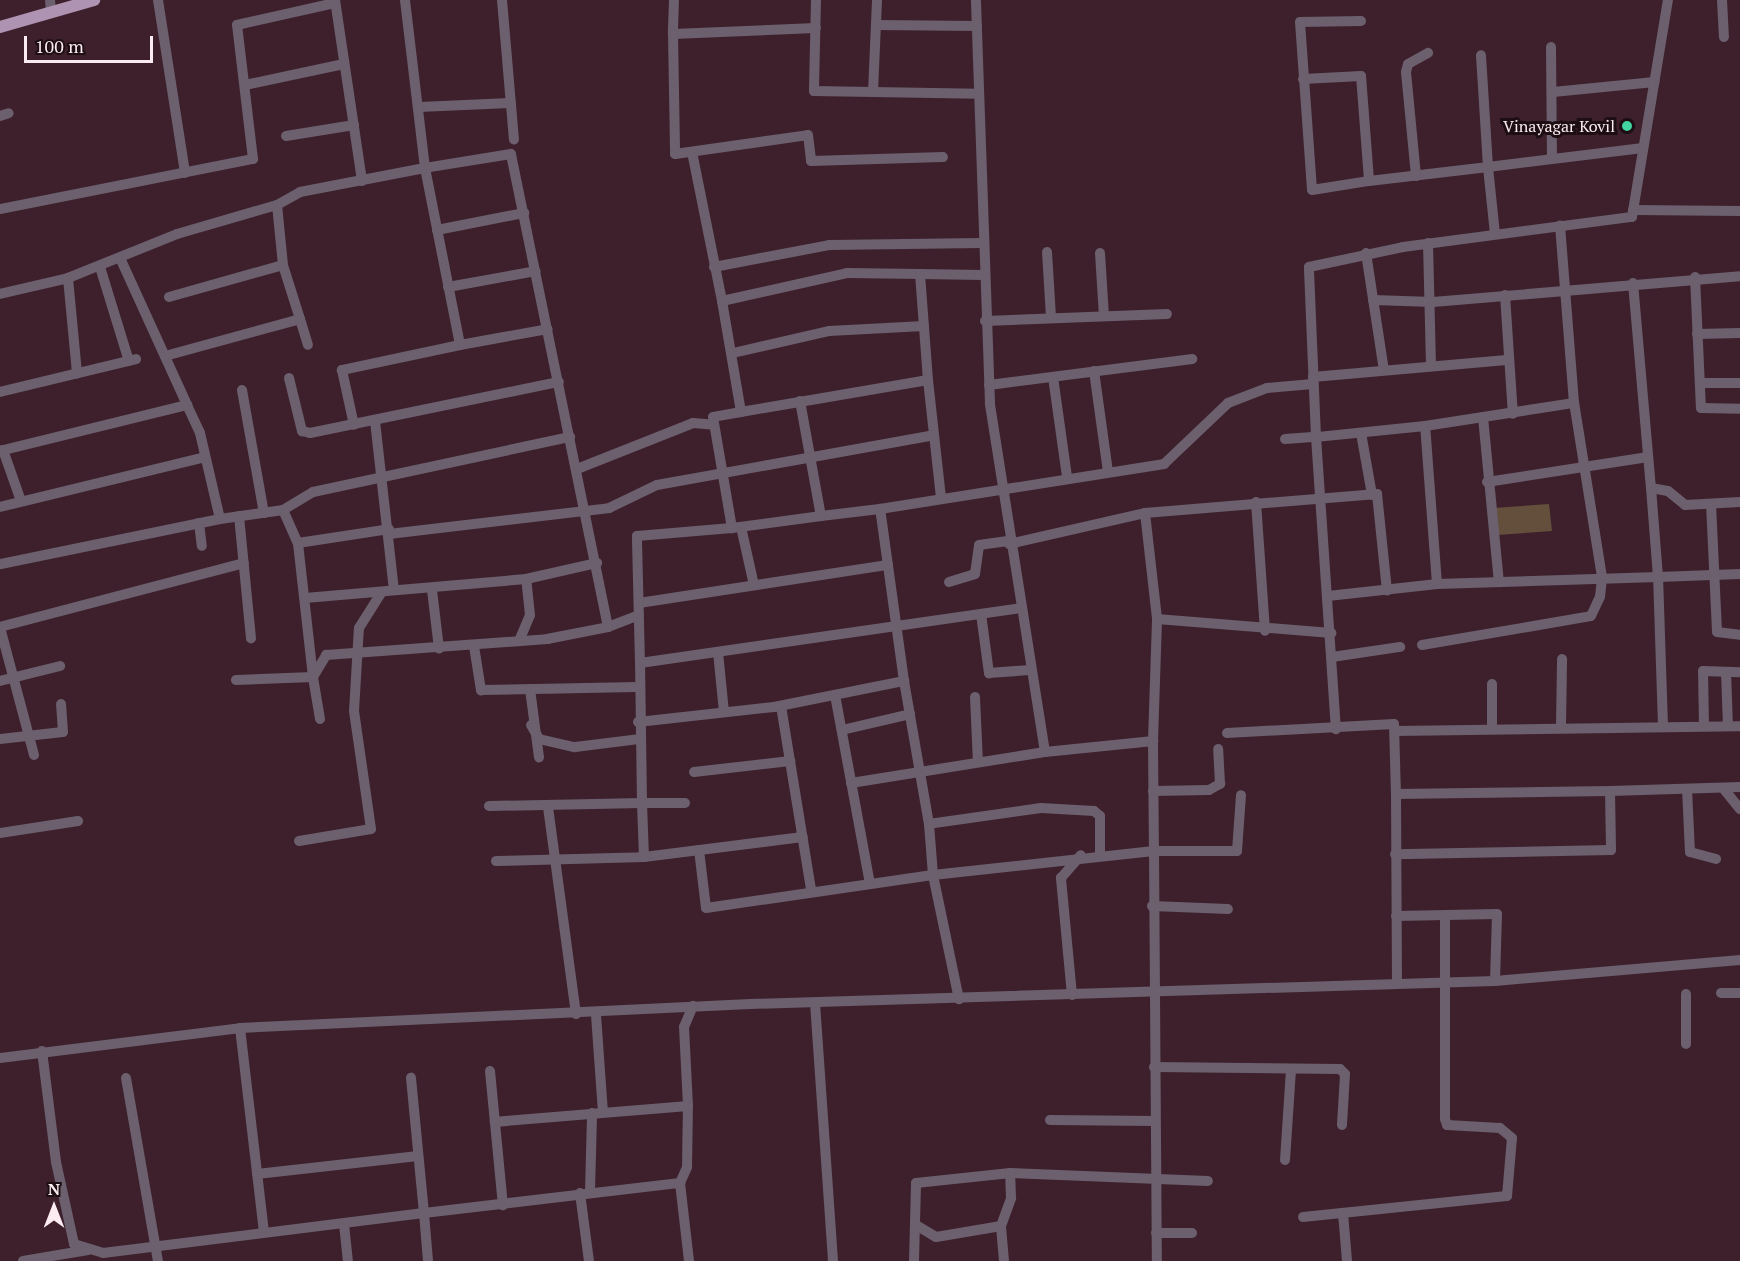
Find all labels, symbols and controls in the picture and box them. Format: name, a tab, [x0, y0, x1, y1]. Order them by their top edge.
scale bar	[27, 24, 156, 62]
text: 100 m	[35, 34, 84, 58]
place label: Vinayagar Kovil	[1503, 116, 1615, 136]
marker: Vinayagar Kovil	[1620, 119, 1634, 133]
north arrow	[24, 1177, 84, 1237]
text: N	[48, 1178, 60, 1200]

